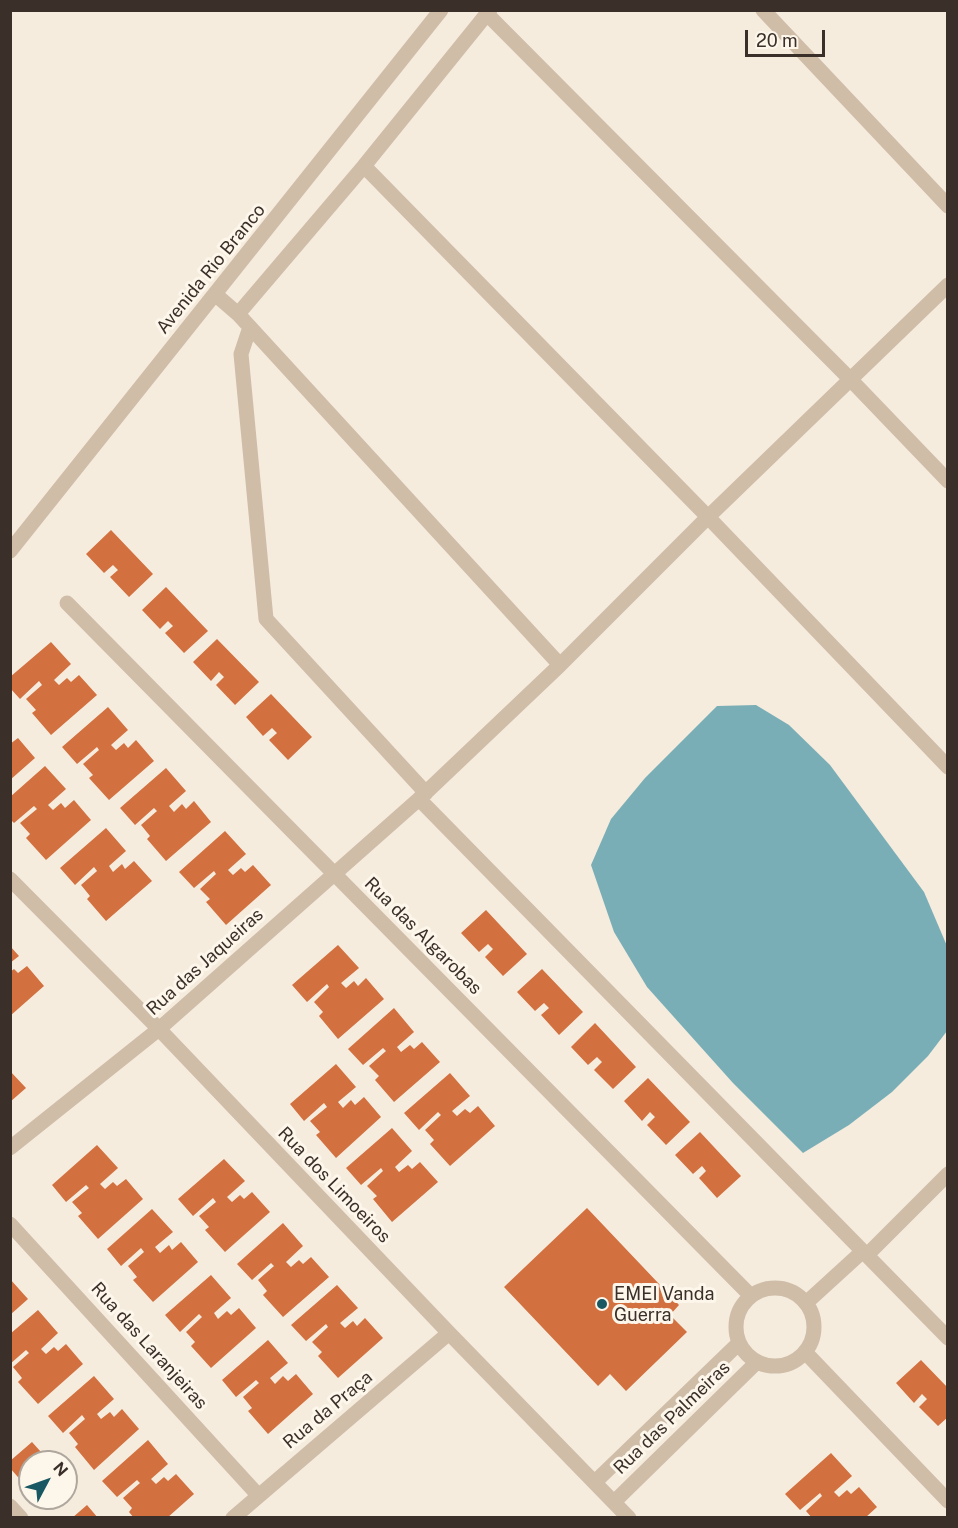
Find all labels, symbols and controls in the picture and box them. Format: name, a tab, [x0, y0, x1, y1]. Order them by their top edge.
scale bar	[748, 18, 828, 56]
text: 20 m	[756, 30, 798, 51]
street label: Avenida Rio Branco	[152, 200, 270, 338]
street label: Rua das Algarobas	[360, 873, 486, 999]
street label: Rua das Jaqueiras	[142, 904, 268, 1020]
street label: Rua dos Limoeiros	[273, 1123, 395, 1247]
street label: Rua das Laranjeiras	[86, 1278, 212, 1414]
place label: EMEI Vanda Guerra	[614, 1283, 714, 1326]
marker: EMEI Vanda Guerra	[595, 1297, 609, 1311]
street label: Rua das Palmeiras	[609, 1357, 735, 1479]
street label: Rua da Praça	[279, 1366, 377, 1454]
north arrow	[18, 1450, 78, 1510]
text: N	[49, 1458, 72, 1480]

